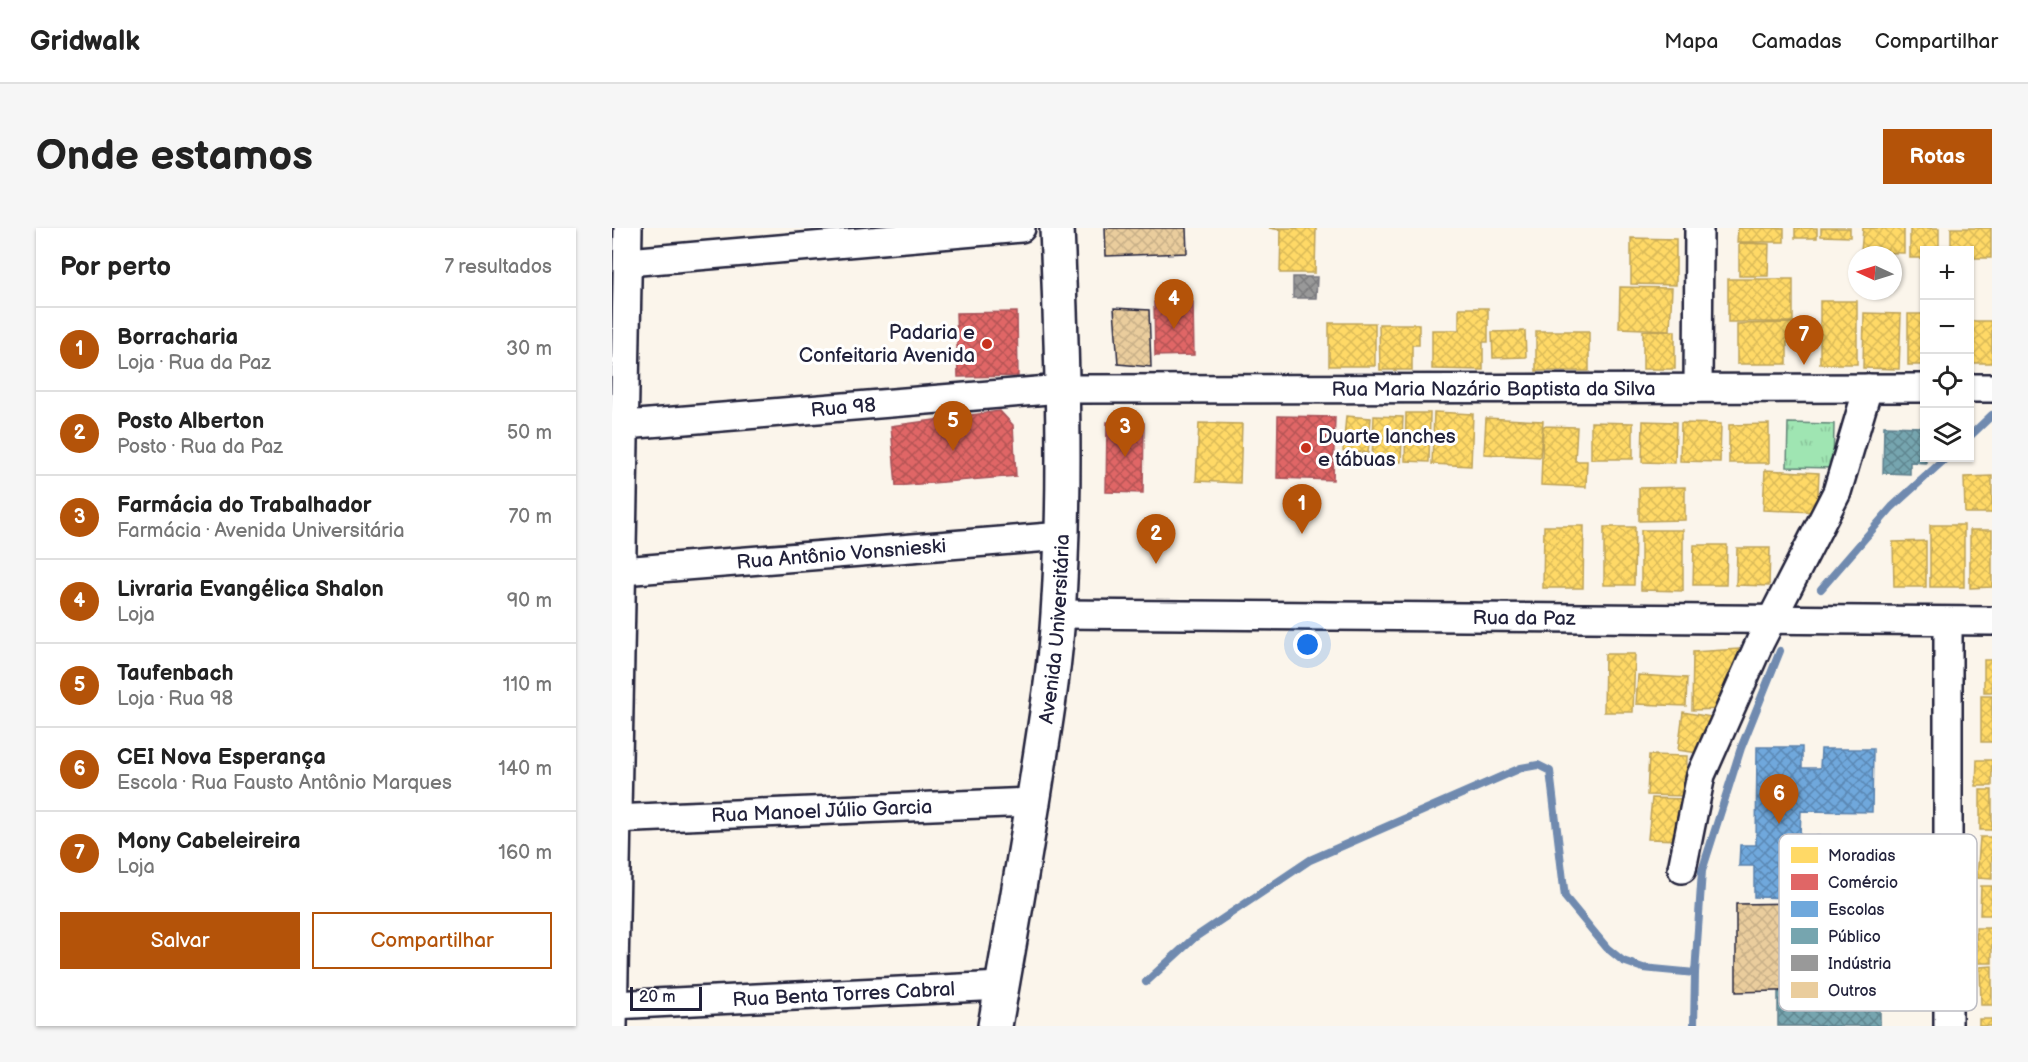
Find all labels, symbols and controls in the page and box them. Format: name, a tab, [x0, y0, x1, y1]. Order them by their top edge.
text: Gridwalk	[30, 25, 140, 58]
text: Mapa	[1664, 29, 1718, 54]
text: Camadas	[1751, 29, 1842, 54]
text: Compartilhar	[1875, 29, 1998, 54]
button: Rotas	[1883, 129, 1992, 184]
text: Onde estamos	[36, 131, 313, 182]
north arrow	[1848, 246, 1902, 300]
map controls	[1920, 246, 1974, 462]
button: +	[1920, 246, 1974, 300]
text: Por perto	[60, 252, 171, 283]
text: 7 resultados	[444, 255, 552, 279]
pin: 4	[1154, 279, 1194, 329]
button: −	[1920, 300, 1974, 354]
pin: 7	[1784, 316, 1824, 365]
place label: Padaria e Confeitaria Avenida	[799, 321, 975, 368]
text: Borracharia	[117, 324, 238, 351]
text: 1	[75, 337, 84, 361]
text: 30 m	[506, 337, 552, 361]
marker: Padaria e Confeitaria Avenida	[980, 337, 994, 351]
text: Loja · Rua da Paz	[117, 351, 271, 375]
button: locate	[1920, 354, 1974, 408]
street label: Rua Maria Nazário Baptista da Silva	[1331, 377, 1656, 402]
street label: Rua 98	[810, 393, 877, 423]
pin: 5	[934, 402, 972, 451]
text: Posto Alberton	[117, 408, 264, 435]
pin: 3	[1106, 408, 1144, 457]
button: layers	[1920, 408, 1974, 462]
text: 2	[74, 421, 85, 445]
text: 50 m	[507, 421, 552, 445]
place label: Duarte lanches e tábuas	[1318, 425, 1456, 472]
text: Posto · Rua da Paz	[117, 435, 283, 459]
marker: Duarte lanches e tábuas	[1299, 441, 1313, 455]
pin: 1	[1282, 484, 1322, 534]
text: Farmácia do Trabalhador	[117, 492, 372, 519]
text: 3	[74, 505, 85, 529]
text: 70 m	[508, 505, 552, 529]
pin: 2	[1136, 514, 1176, 564]
text: Farmácia · Avenida Universitária	[117, 519, 405, 543]
street label: Rua Antônio Vonsnieski	[736, 534, 947, 575]
street label: Avenida Universitária	[1035, 534, 1075, 725]
text: Livraria Evangélica Shalon	[117, 576, 384, 603]
text: 4	[74, 589, 85, 613]
text: 90 m	[507, 589, 552, 613]
text: Loja	[117, 603, 155, 627]
street label: Rua da Paz	[1472, 606, 1576, 631]
your location	[1293, 630, 1322, 659]
text: Taufenbach	[117, 660, 233, 687]
text: 5	[74, 673, 85, 697]
text: 110 m	[503, 673, 552, 697]
text: Loja · Rua 98	[117, 687, 233, 711]
text: CEI Nova Esperança	[117, 744, 326, 771]
text: 6	[73, 757, 86, 781]
text: 140 m	[498, 757, 552, 781]
text: Escola · Rua Fausto Antônio Marques	[117, 771, 452, 795]
pin: 6	[1760, 774, 1798, 824]
street label: Rua Manoel Júlio Garcia	[711, 795, 933, 828]
text: Mony Cabeleireira	[117, 828, 301, 855]
legend	[1779, 834, 1977, 1011]
text: 7	[74, 841, 85, 865]
text: 160 m	[498, 841, 552, 865]
text: Moradias	[1828, 847, 1895, 866]
text: Loja	[117, 855, 155, 879]
text: Comércio	[1828, 874, 1898, 893]
text: Escolas	[1828, 901, 1885, 920]
button: Salvar	[60, 912, 300, 969]
button: Compartilhar	[312, 912, 552, 969]
text: Público	[1828, 928, 1881, 947]
text: Indústria	[1828, 955, 1891, 974]
street label: Rua Benta Torres Cabral	[732, 977, 956, 1012]
text: Outros	[1828, 982, 1877, 1001]
scale bar	[630, 984, 702, 1012]
text: 20 m	[639, 988, 675, 1007]

